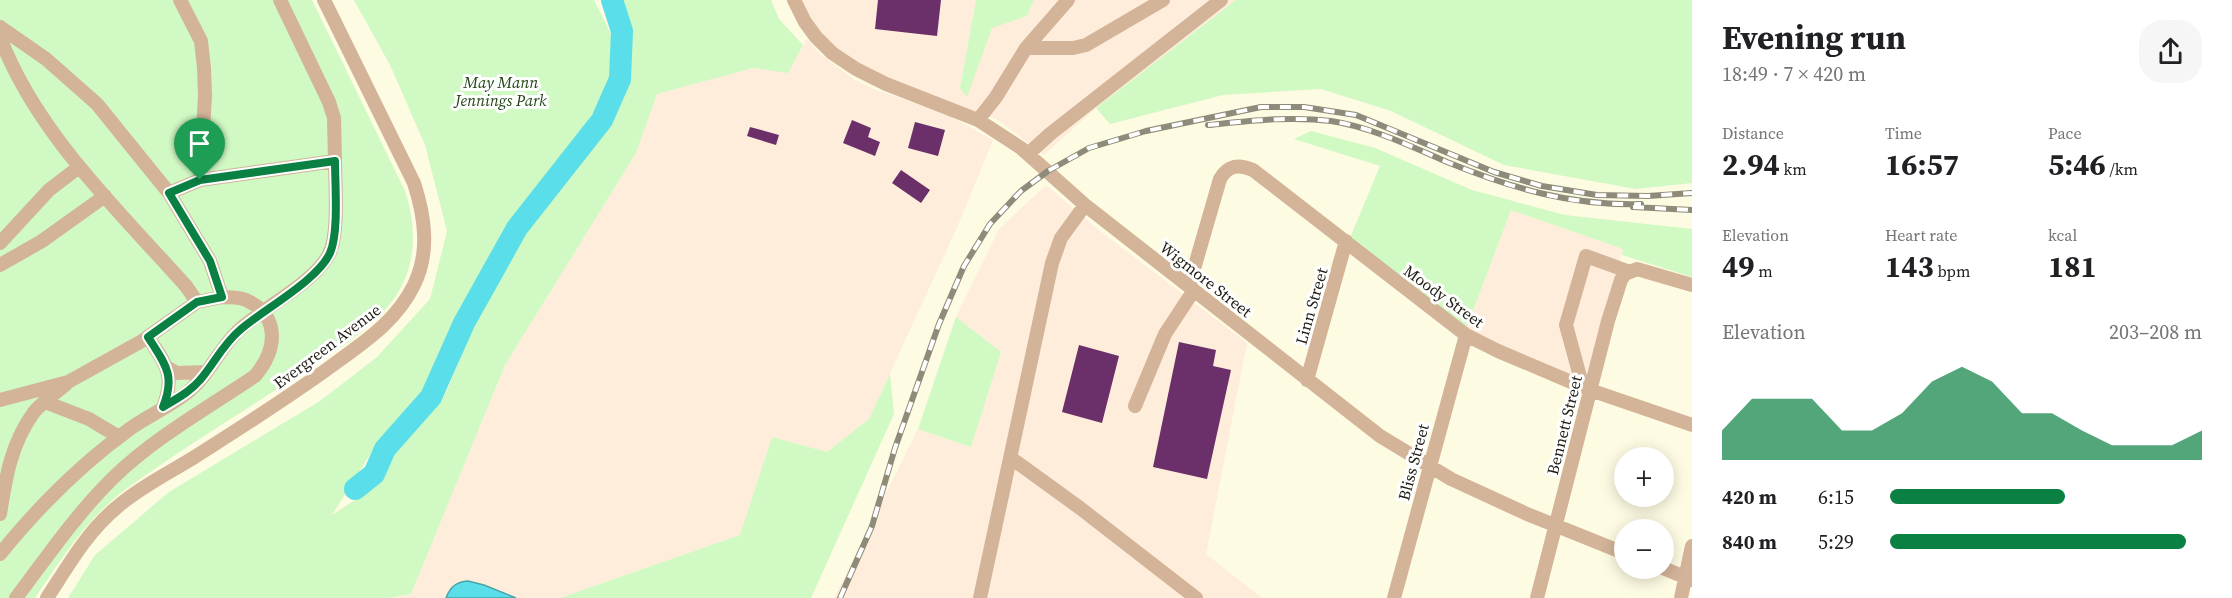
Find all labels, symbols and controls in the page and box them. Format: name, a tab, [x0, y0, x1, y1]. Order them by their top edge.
text: Evening run	[1722, 15, 1906, 60]
button: share	[2139, 20, 2202, 83]
text: 18:49 · 7 × 420 m	[1722, 60, 1866, 88]
park label: May Mann Jennings Park	[453, 71, 547, 111]
pin	[174, 118, 225, 180]
text: Distance	[1722, 122, 1784, 144]
text: Time	[1885, 122, 1922, 144]
text: Pace	[2048, 122, 2082, 144]
icon: arrive	[183, 127, 216, 160]
text: 2.94	[1722, 144, 1780, 185]
text: 16:57	[1885, 144, 1959, 185]
text: 5:46	[2048, 144, 2106, 185]
text: km	[1780, 158, 1807, 180]
text: /km	[2106, 158, 2138, 180]
text: Elevation	[1722, 224, 1789, 246]
text: Heart rate	[1885, 224, 1957, 246]
text: kcal	[2048, 224, 2077, 246]
street label: Wigmore Street	[1155, 236, 1257, 322]
text: 49	[1722, 246, 1755, 287]
text: 143	[1885, 246, 1934, 287]
text: 181	[2048, 246, 2097, 287]
street label: Moody Street	[1400, 260, 1489, 333]
text: m	[1755, 260, 1773, 282]
text: bpm	[1934, 260, 1970, 282]
street label: Linn Street	[1290, 264, 1333, 347]
street label: Evergreen Avenue	[269, 298, 385, 394]
text: Elevation	[1722, 318, 1806, 346]
text: 203–208 m	[2109, 318, 2202, 346]
street label: Bennett Street	[1541, 372, 1587, 477]
street label: Bliss Street	[1392, 421, 1434, 503]
map controls	[1614, 447, 1674, 579]
button: +	[1614, 447, 1674, 507]
text: 420 m	[1722, 483, 1777, 511]
text: 6:15	[1818, 483, 1854, 511]
button: −	[1614, 519, 1674, 579]
text: 840 m	[1722, 528, 1777, 556]
text: 5:29	[1818, 528, 1854, 556]

